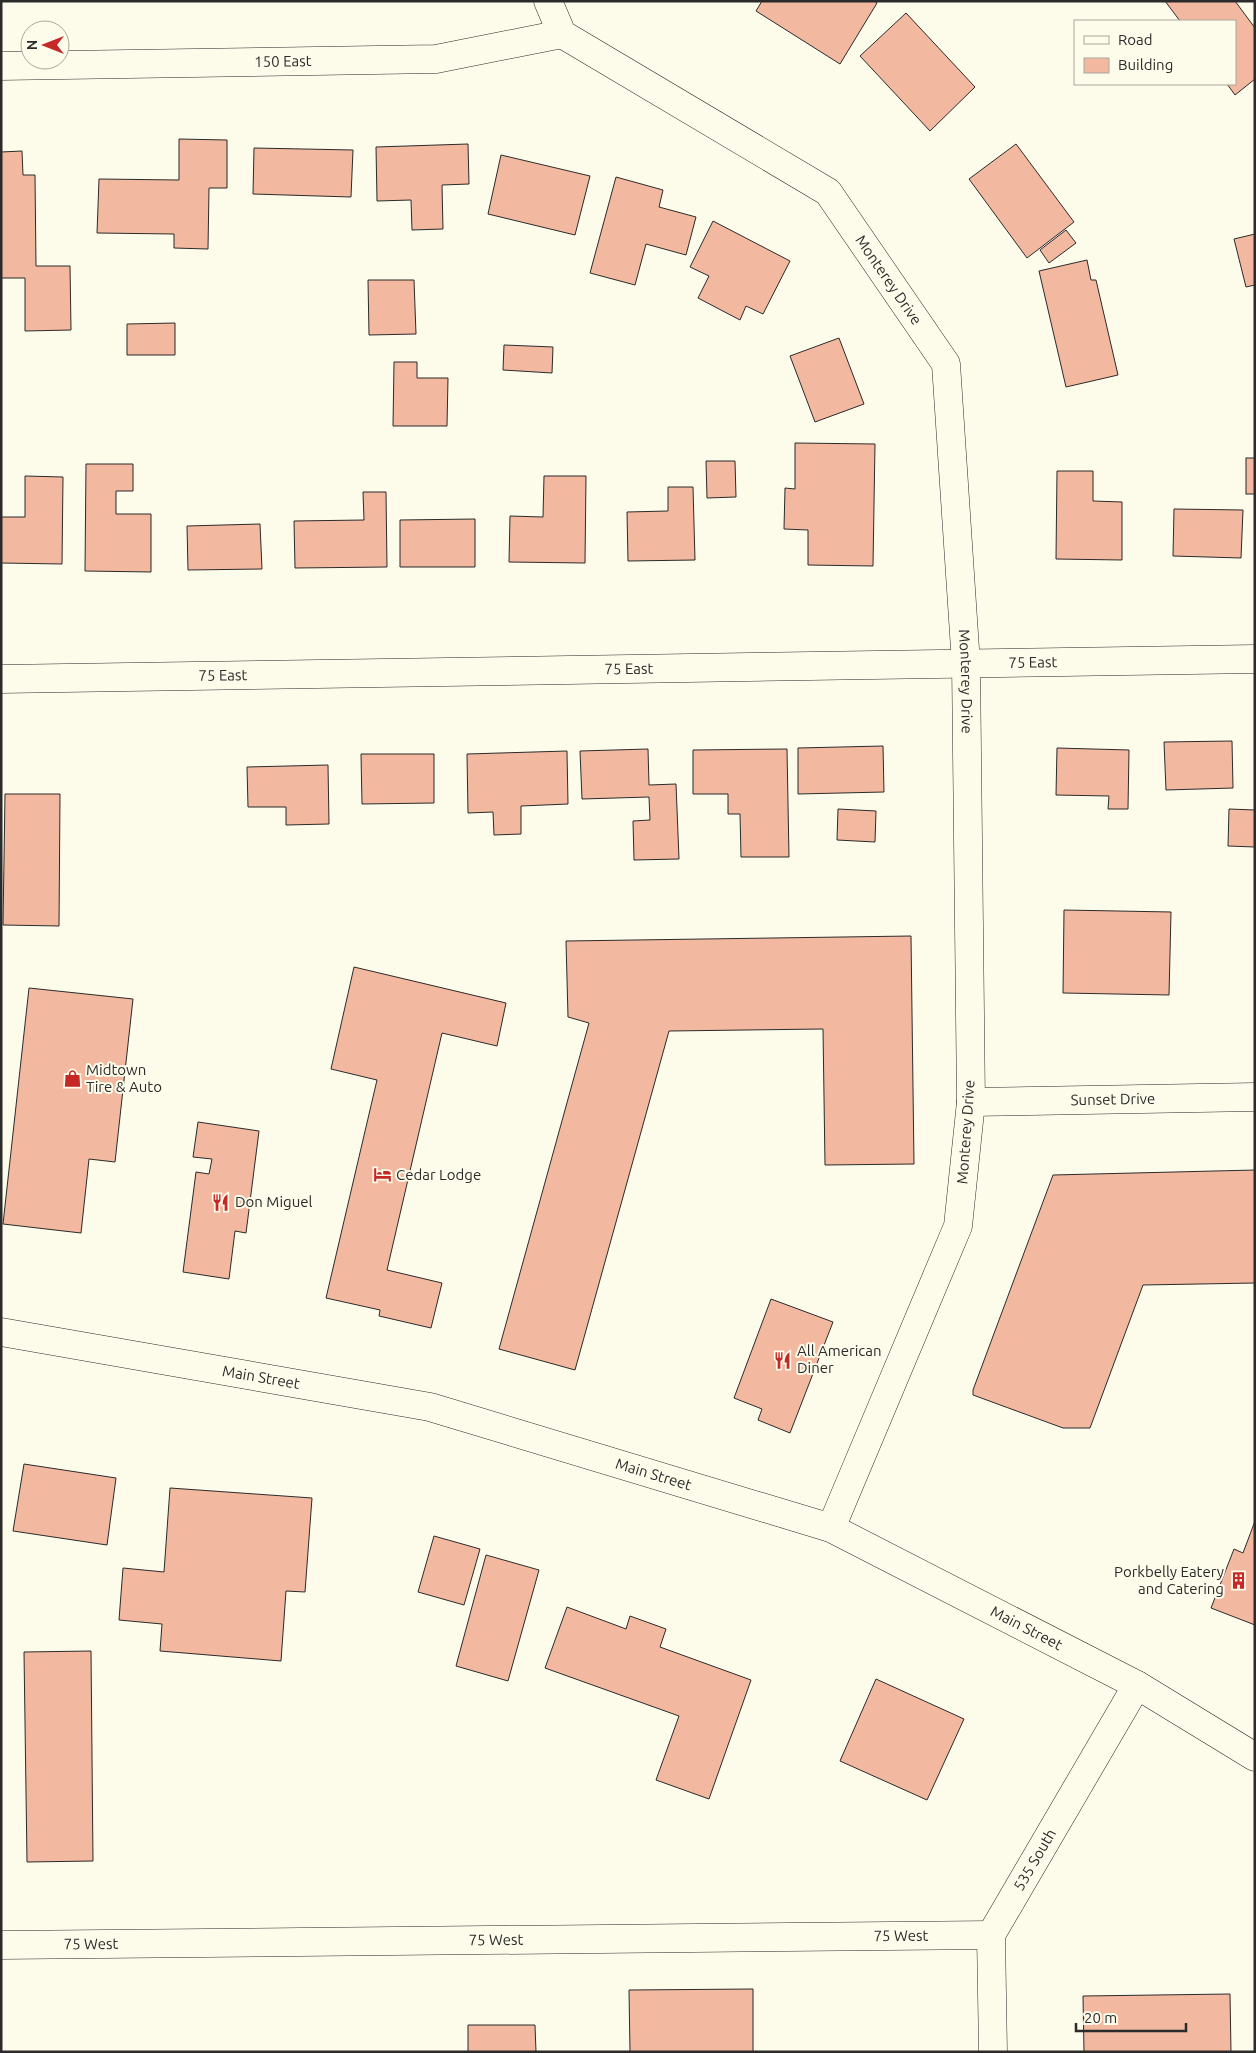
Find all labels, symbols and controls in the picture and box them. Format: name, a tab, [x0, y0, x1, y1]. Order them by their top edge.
north arrow	[20, 20, 70, 70]
legend	[1074, 20, 1236, 85]
text: Road	[1118, 31, 1153, 48]
text: N	[24, 40, 40, 50]
street label: 150 East	[254, 52, 312, 70]
text: Building	[1118, 56, 1173, 73]
street label: Monterey Drive	[852, 232, 925, 328]
street label: Monterey Drive	[956, 629, 976, 734]
street label: 75 East	[1008, 653, 1058, 671]
street label: 75 East	[604, 660, 654, 677]
street label: 75 East	[198, 666, 248, 684]
place label: Midtown Tire & Auto	[86, 1061, 162, 1095]
shop icon: Midtown Tire & Auto	[62, 1069, 82, 1089]
street label: Monterey Drive	[953, 1079, 978, 1185]
street label: Sunset Drive	[1070, 1090, 1155, 1108]
hotel icon: Cedar Lodge	[372, 1165, 392, 1185]
place label: Cedar Lodge	[396, 1166, 481, 1183]
restaurant icon: Don Miguel	[211, 1192, 231, 1212]
place label: Don Miguel	[235, 1193, 313, 1210]
place label: All American Diner	[797, 1342, 882, 1376]
restaurant icon: All American Diner	[773, 1350, 793, 1370]
street label: Main Street	[221, 1362, 301, 1392]
street label: Main Street	[614, 1455, 694, 1493]
place label: Porkbelly Eatery and Catering	[1114, 1563, 1224, 1597]
building icon: Porkbelly Eatery and Catering	[1228, 1571, 1248, 1591]
street label: Main Street	[988, 1602, 1065, 1653]
street label: 535 South	[1010, 1826, 1059, 1894]
street label: 75 West	[873, 1927, 928, 1944]
street label: 75 West	[469, 1931, 524, 1948]
street label: 75 West	[64, 1935, 119, 1952]
scale bar	[1076, 2000, 1186, 2032]
text: 20 m	[1084, 2009, 1117, 2026]

